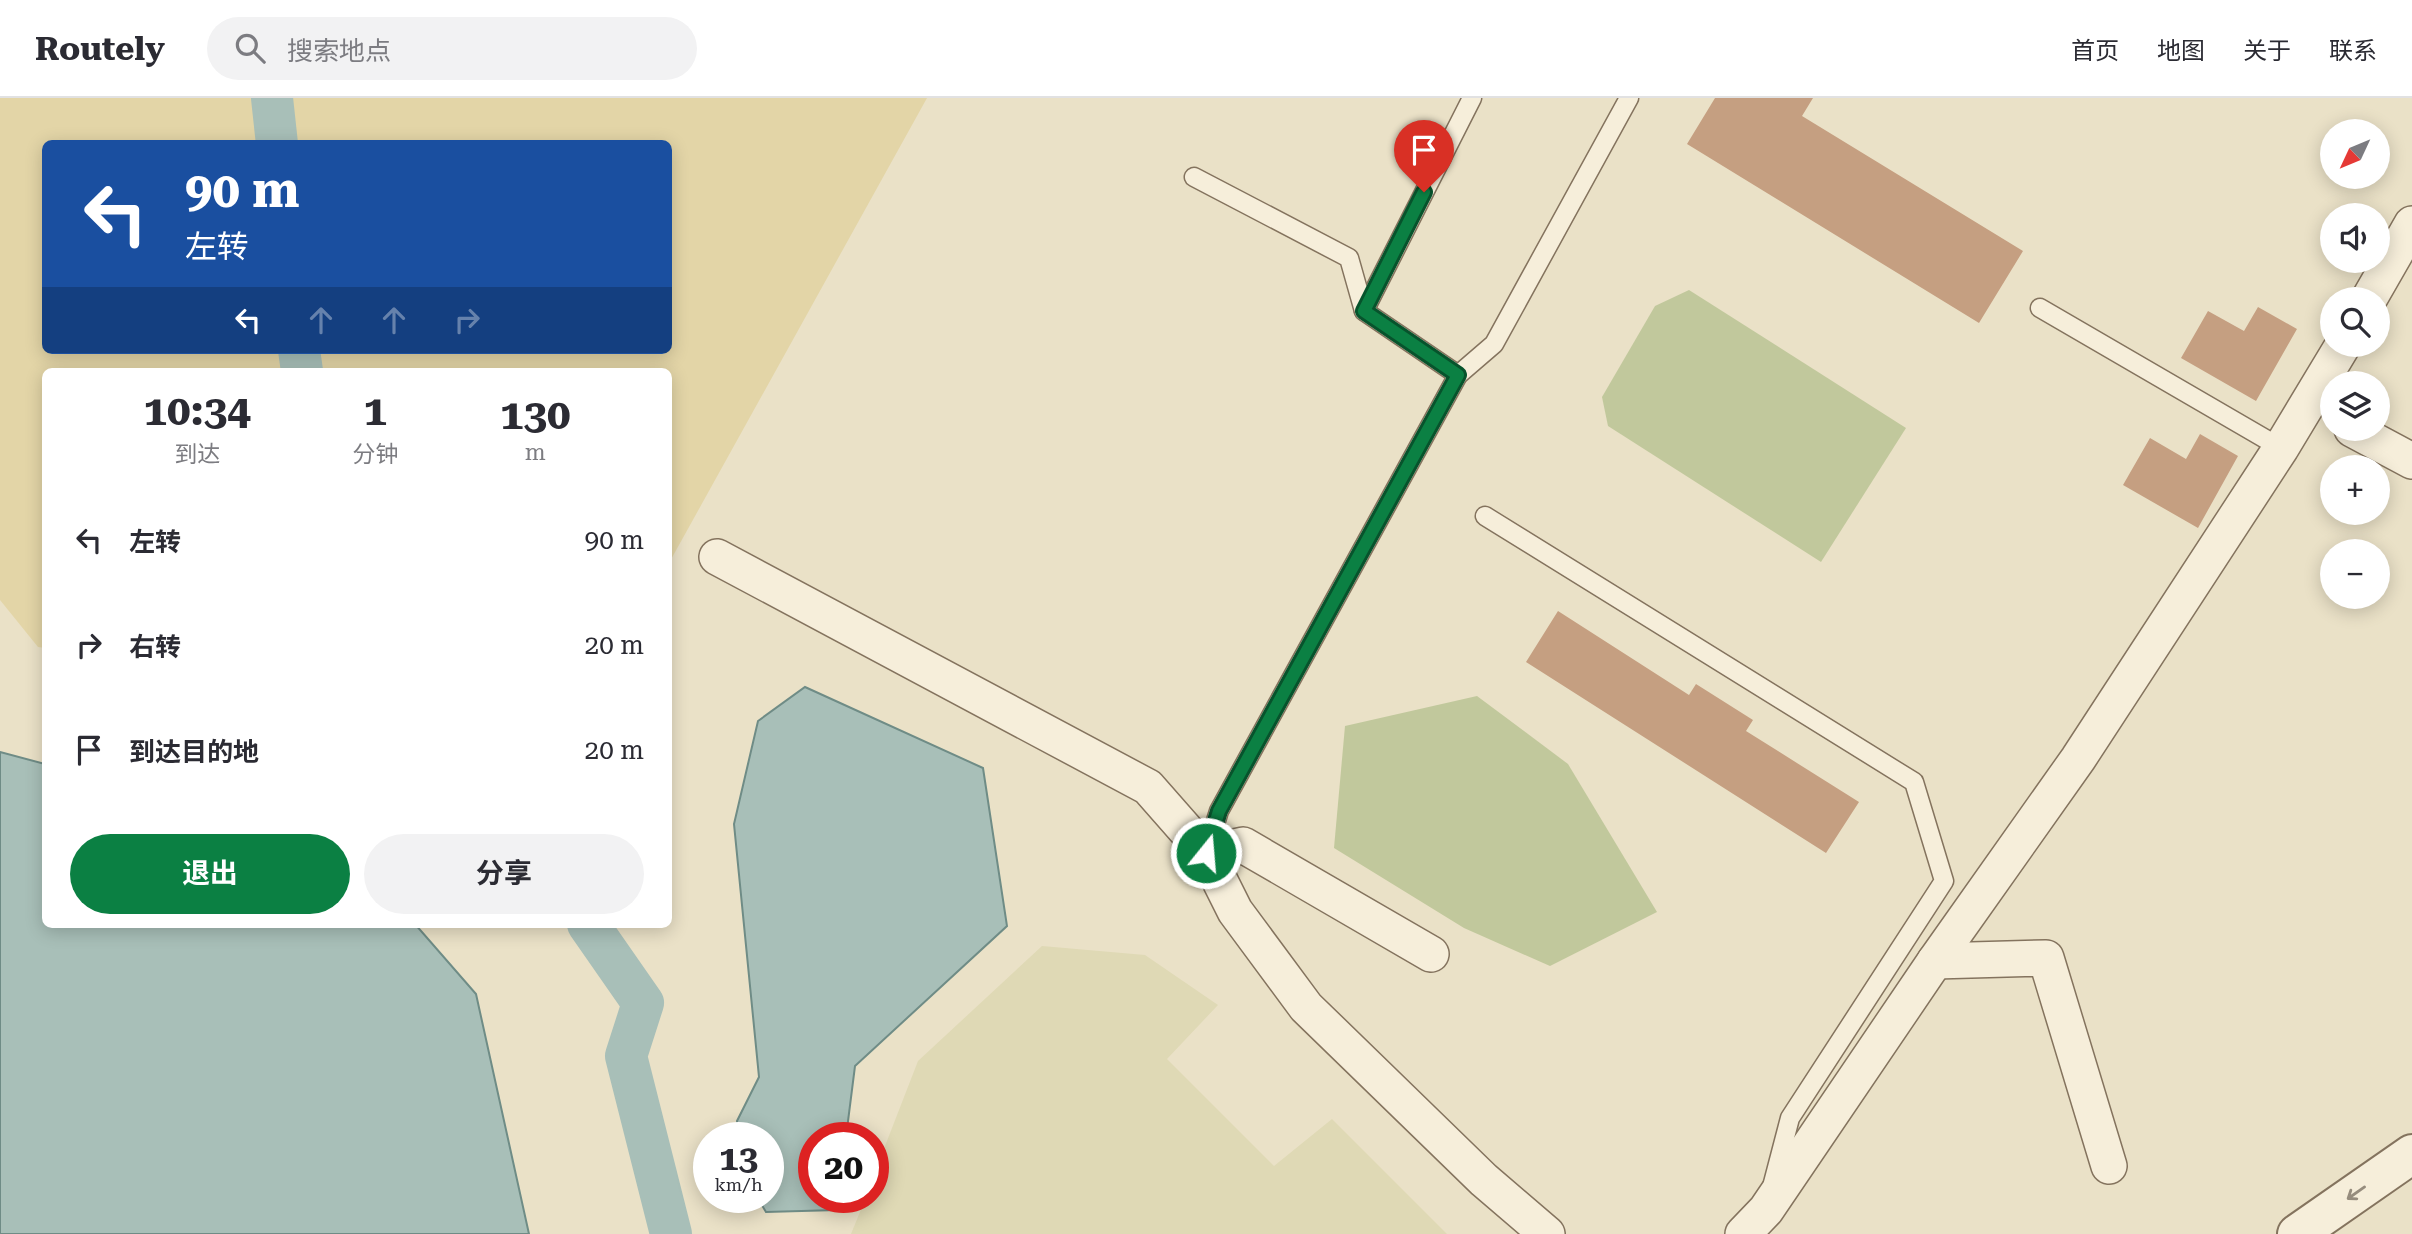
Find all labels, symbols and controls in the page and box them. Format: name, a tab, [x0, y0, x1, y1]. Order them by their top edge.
search box	[207, 17, 697, 80]
text: Routely	[35, 29, 165, 68]
icon: search	[231, 29, 269, 67]
text: 搜索地点	[287, 36, 391, 66]
text: 首页	[2071, 37, 2119, 65]
text: 地图	[2157, 37, 2205, 65]
text: 关于	[2243, 37, 2291, 65]
text: 联系	[2329, 37, 2377, 65]
north arrow	[2320, 119, 2390, 189]
map controls	[2320, 119, 2390, 609]
pin	[1394, 120, 1454, 192]
icon: arrive	[1405, 131, 1443, 169]
text: 90 m	[185, 162, 300, 219]
icon: left	[70, 168, 161, 259]
button: sound	[2320, 203, 2390, 273]
text: 左转	[185, 228, 249, 266]
button: search	[2320, 287, 2390, 357]
icon: left	[229, 301, 267, 339]
icon: ahead	[302, 301, 340, 339]
icon: ahead	[375, 301, 413, 339]
icon: right	[448, 301, 486, 339]
button: layers	[2320, 371, 2390, 441]
text: 10:34	[144, 386, 251, 435]
text: 1	[364, 386, 387, 435]
text: 130	[500, 390, 570, 439]
text: m	[525, 439, 546, 466]
text: 到达	[174, 441, 220, 468]
text: 分钟	[352, 441, 398, 468]
button: +	[2320, 455, 2390, 525]
icon: left	[70, 521, 108, 559]
text: 90 m	[585, 525, 644, 555]
text: 左转	[129, 527, 181, 557]
button: −	[2320, 539, 2390, 609]
icon: right	[70, 626, 108, 664]
text: 20 m	[585, 630, 644, 660]
text: 右转	[129, 632, 181, 662]
icon: arrive	[70, 731, 108, 769]
text: 20 m	[585, 735, 644, 765]
text: 到达目的地	[129, 737, 259, 767]
position arrow	[1169, 816, 1243, 890]
button: 退出	[70, 834, 350, 914]
button: 分享	[364, 834, 644, 914]
speed limit sign: 20	[798, 1122, 889, 1213]
text: 13	[719, 1138, 758, 1179]
text: km/h	[714, 1174, 763, 1195]
one-way arrow	[2347, 1186, 2366, 1200]

